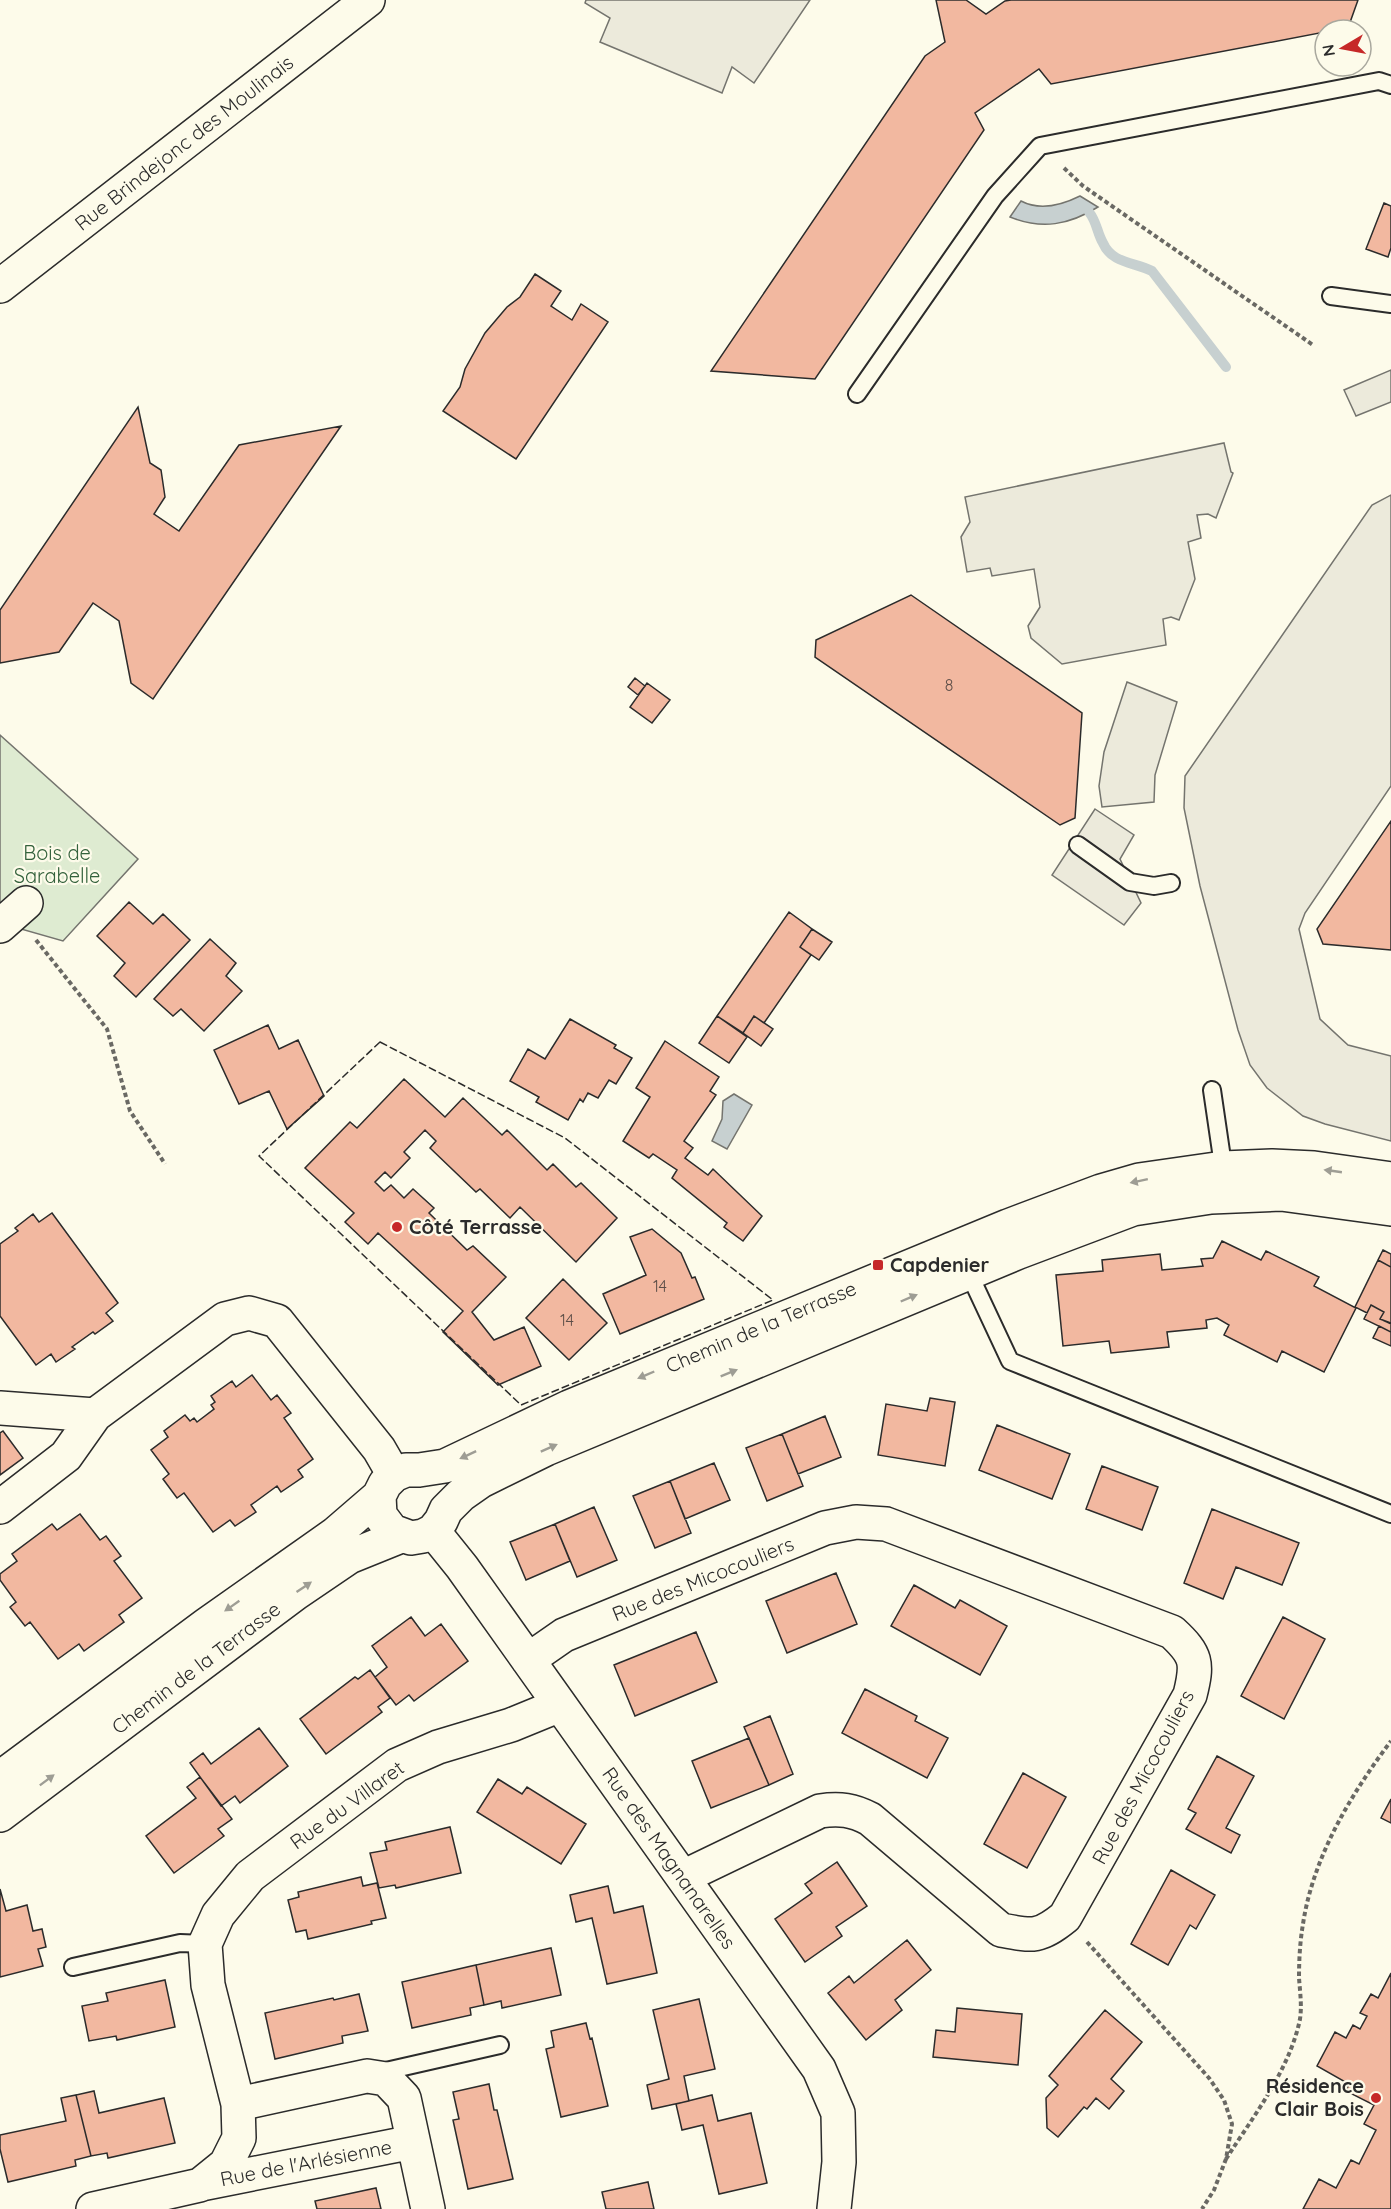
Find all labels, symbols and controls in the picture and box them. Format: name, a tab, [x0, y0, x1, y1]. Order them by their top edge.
north arrow	[1313, 18, 1373, 78]
text: N	[1317, 43, 1339, 58]
street label: Rue Brindejonc des Moulinais	[69, 49, 298, 236]
house number: 8	[945, 675, 953, 695]
park label: Bois de Sarabelle	[14, 840, 100, 888]
one-way arrow	[1324, 1166, 1343, 1175]
one-way arrow	[1130, 1177, 1149, 1186]
place label: Côté Terrasse	[409, 1214, 542, 1239]
marker: Côté Terrasse	[390, 1220, 404, 1234]
place label: Capdenier	[890, 1252, 989, 1277]
marker: Capdenier	[871, 1258, 885, 1272]
street label: Chemin de la Terrasse	[662, 1275, 860, 1378]
house number: 14	[653, 1276, 667, 1296]
one-way arrow	[901, 1293, 919, 1303]
house number: 14	[560, 1310, 574, 1330]
one-way arrow	[721, 1368, 739, 1378]
one-way arrow	[636, 1370, 654, 1380]
one-way arrow	[540, 1442, 558, 1452]
one-way arrow	[460, 1451, 477, 1460]
street label: Rue des Micocouliers	[608, 1531, 797, 1626]
one-way arrow	[296, 1582, 312, 1593]
street label: Chemin de la Terrasse	[106, 1596, 285, 1739]
one-way arrow	[224, 1600, 240, 1612]
street label: Rue des Micocouliers	[1086, 1685, 1199, 1868]
street label: Rue du Villaret	[285, 1755, 409, 1854]
street label: Rue des Magnanarelles	[597, 1762, 742, 1953]
one-way arrow	[39, 1774, 54, 1786]
place label: Résidence Clair Bois	[1266, 2073, 1364, 2121]
marker: Résidence Clair Bois	[1369, 2091, 1383, 2105]
street label: Rue de l'Arlésienne	[218, 2134, 394, 2191]

